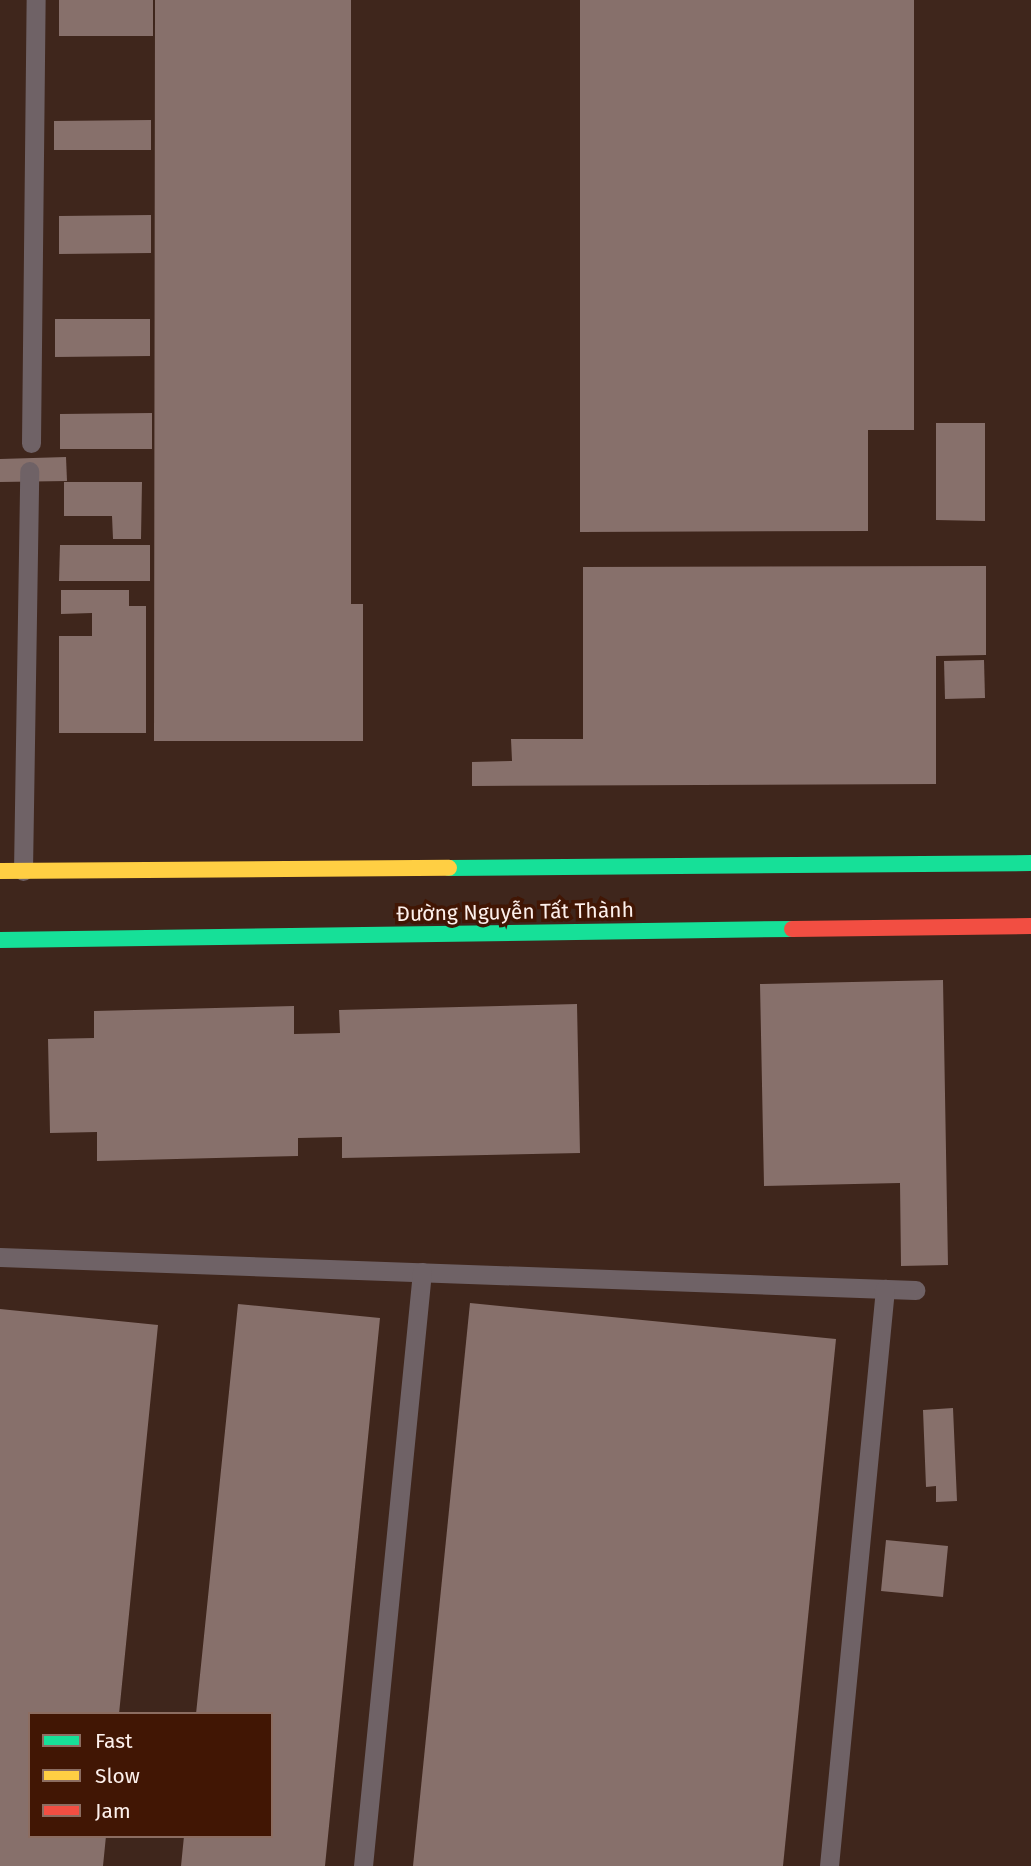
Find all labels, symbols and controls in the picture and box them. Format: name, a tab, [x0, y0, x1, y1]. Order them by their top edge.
street label: Đường Nguyễn Tất Thành	[396, 897, 634, 927]
legend	[28, 1712, 273, 1838]
text: Fast	[95, 1728, 133, 1754]
text: Slow	[95, 1763, 140, 1789]
text: Jam	[95, 1798, 131, 1824]

